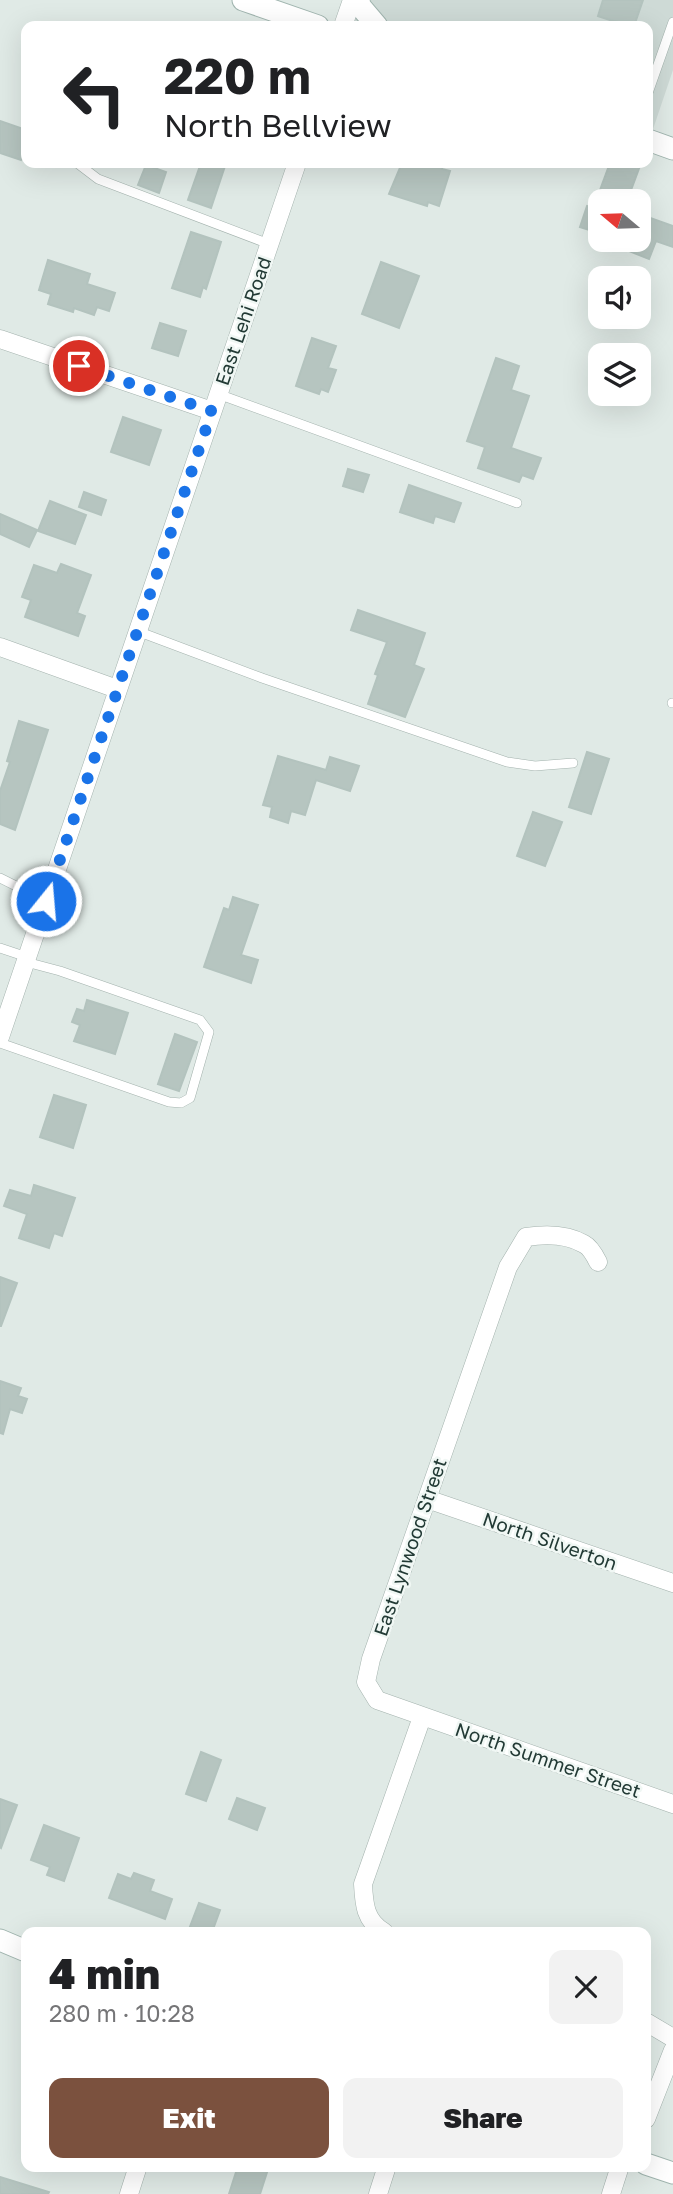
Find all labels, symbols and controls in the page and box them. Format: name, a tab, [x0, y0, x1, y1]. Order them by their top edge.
text: 220 m	[164, 46, 311, 105]
icon: left	[49, 49, 140, 140]
text: North Bellview	[164, 106, 392, 144]
north arrow	[588, 189, 651, 252]
map controls	[588, 189, 651, 406]
street label: East Lehi Road	[210, 254, 275, 388]
button: sound	[588, 266, 651, 329]
pin	[49, 336, 109, 396]
button: layers	[588, 343, 651, 406]
icon: arrive	[60, 347, 98, 385]
position arrow	[9, 864, 83, 938]
street label: East Lynwood Street	[368, 1455, 451, 1639]
street label: North Silverton	[480, 1507, 620, 1574]
street label: North Summer Street	[453, 1717, 644, 1802]
text: 4 min	[49, 1948, 160, 1998]
button: close	[549, 1950, 623, 2024]
text: 280 m · 10:28	[49, 1999, 195, 2027]
button: Exit	[49, 2078, 329, 2158]
button: Share	[343, 2078, 623, 2158]

